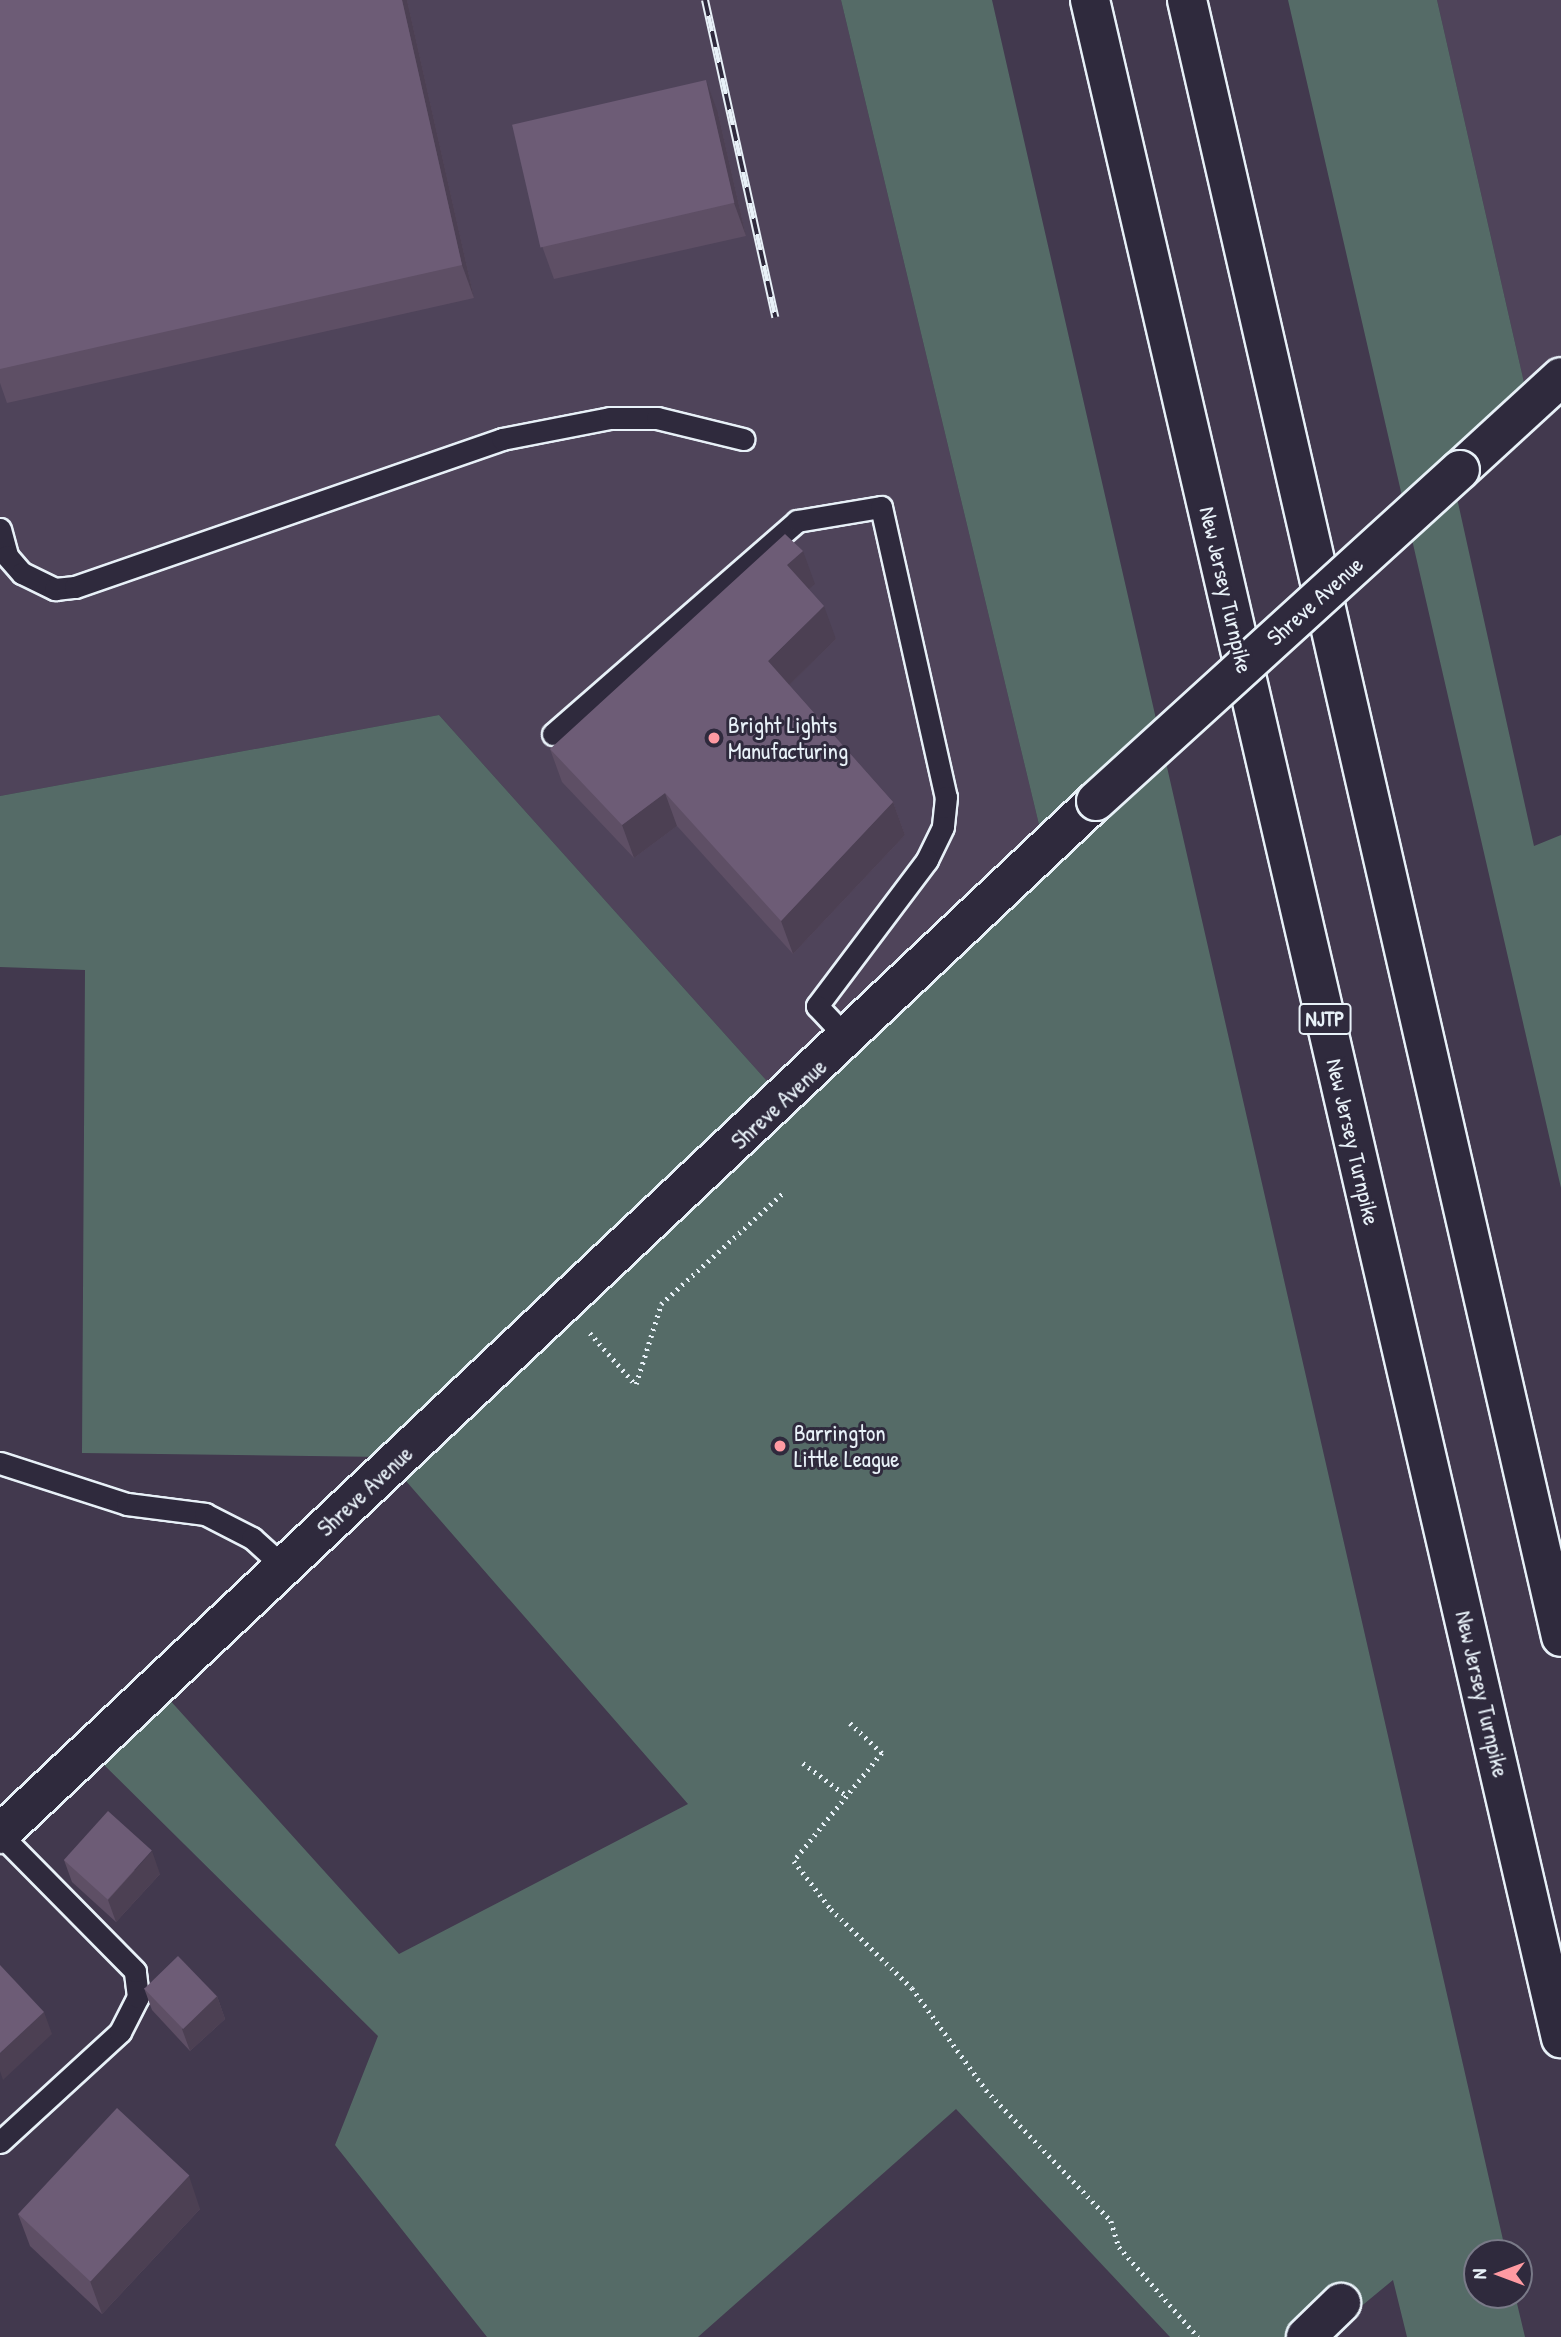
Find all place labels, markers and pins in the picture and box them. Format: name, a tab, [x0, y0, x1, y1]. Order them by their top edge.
place label: Bright Lights Manufacturing	[728, 711, 848, 765]
marker: Bright Lights Manufacturing	[706, 730, 722, 746]
place label: Barrington Little League	[794, 1419, 899, 1473]
marker: Barrington Little League	[772, 1438, 788, 1454]

